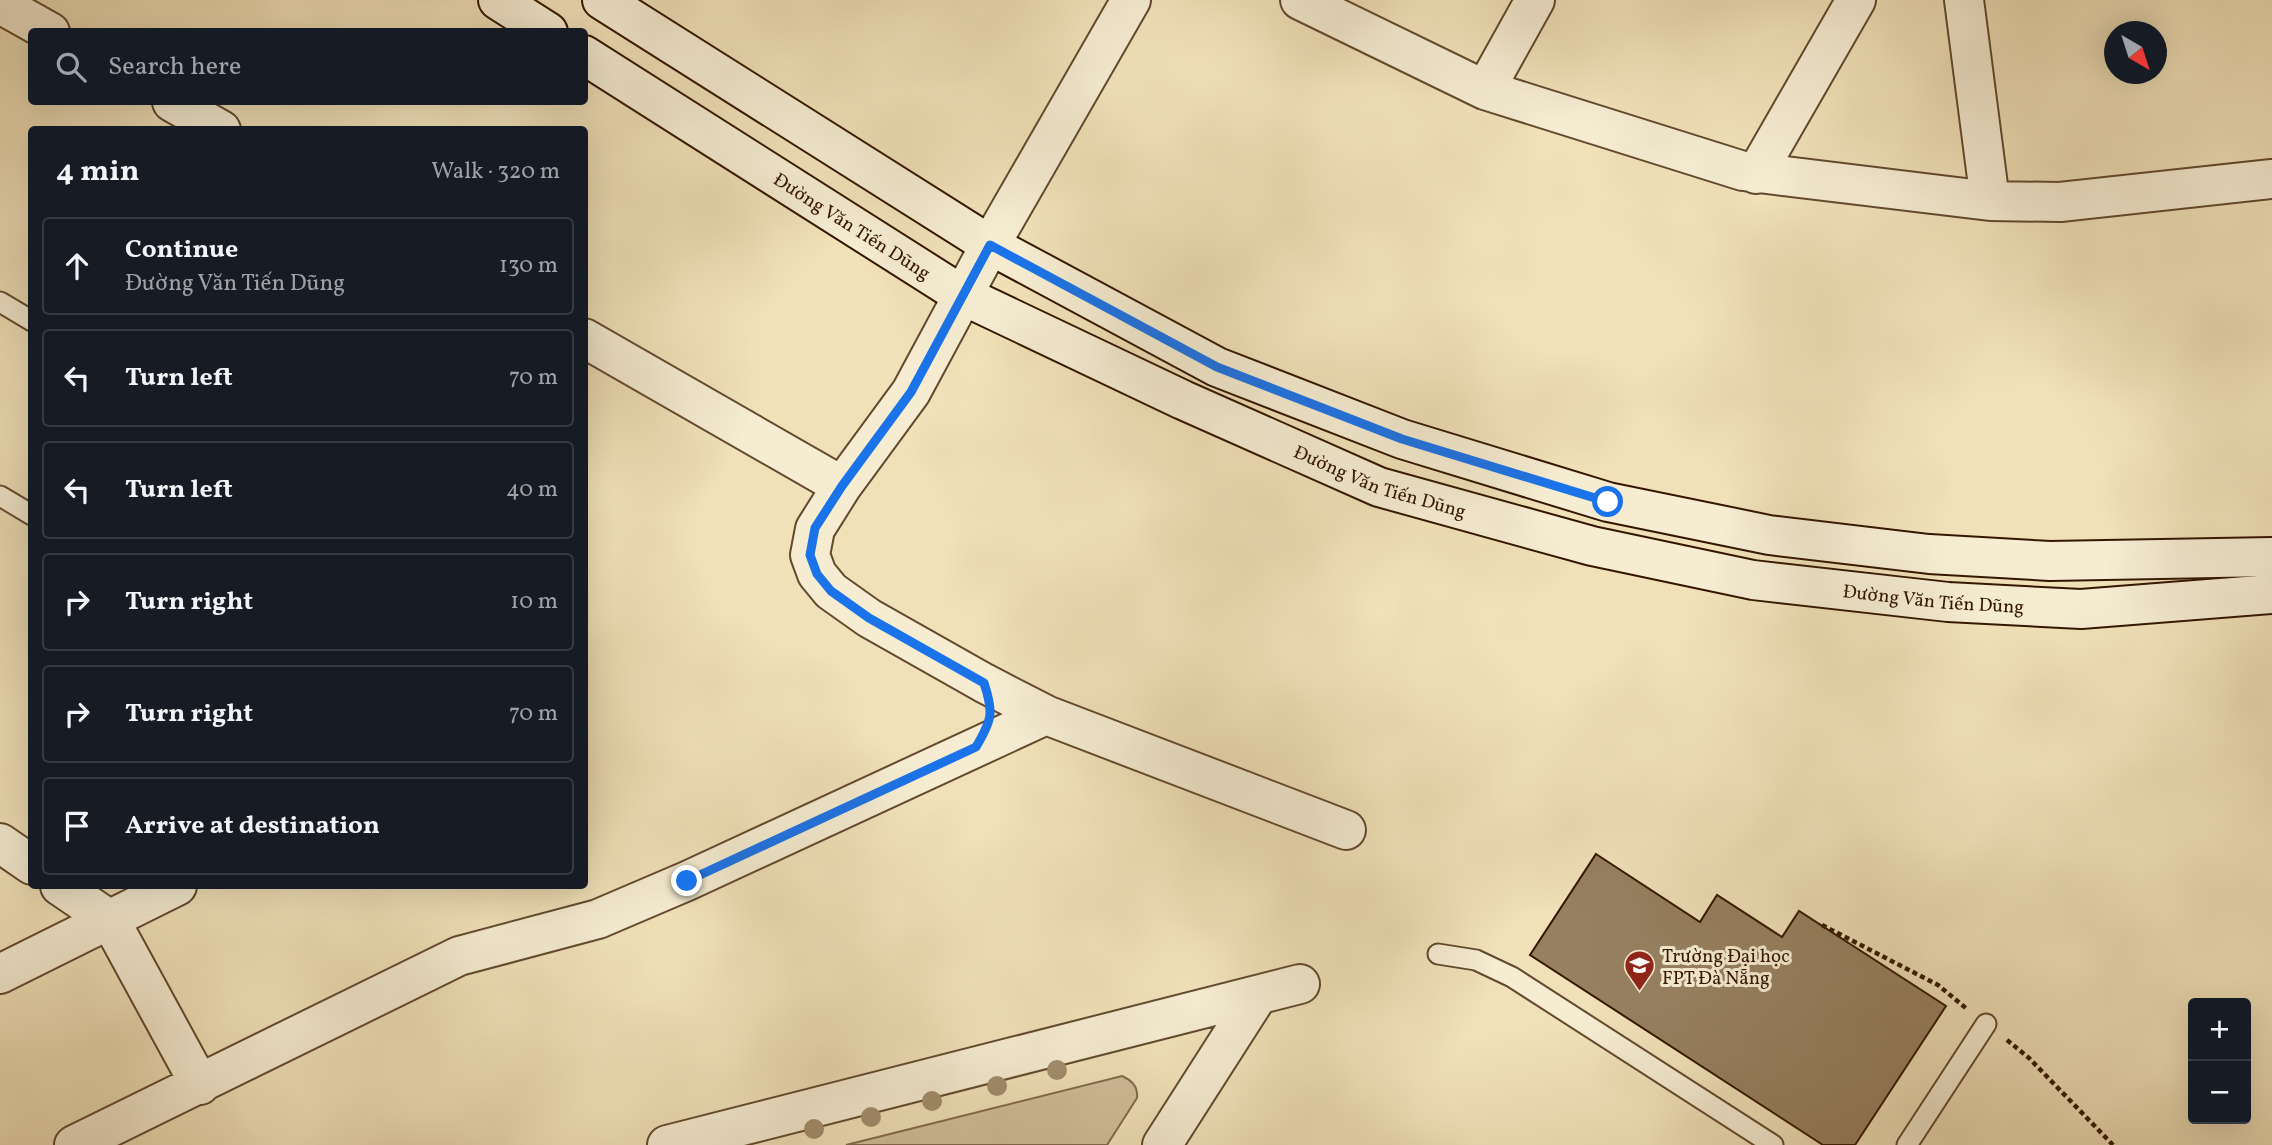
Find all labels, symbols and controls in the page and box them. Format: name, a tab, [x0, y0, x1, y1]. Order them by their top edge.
north arrow	[2104, 21, 2167, 84]
search box	[28, 28, 588, 105]
icon: search	[52, 48, 90, 86]
text: Search here	[108, 49, 241, 85]
text: 4 min	[56, 151, 140, 193]
text: Walk · 320 m	[431, 156, 560, 188]
street label: Đường Văn Tiến Dũng	[768, 167, 935, 287]
text: Continue	[125, 232, 238, 268]
icon: ahead	[58, 247, 96, 285]
text: 130 m	[499, 250, 558, 282]
text: Đường Văn Tiến Dũng	[125, 268, 345, 300]
icon: left	[58, 359, 96, 397]
text: Turn left	[125, 360, 233, 396]
text: 70 m	[509, 362, 558, 394]
street label: Đường Văn Tiến Dũng	[1289, 440, 1469, 525]
icon: left	[58, 471, 96, 509]
text: Turn left	[125, 472, 233, 508]
text: 40 m	[506, 474, 558, 506]
route start	[1592, 486, 1623, 517]
street label: Đường Văn Tiến Dũng	[1841, 579, 2025, 621]
icon: right	[58, 583, 96, 621]
text: Turn right	[125, 584, 253, 620]
text: 10 m	[510, 586, 558, 618]
icon: right	[58, 695, 96, 733]
text: Turn right	[125, 696, 253, 732]
text: 70 m	[509, 698, 558, 730]
icon: arrive	[58, 807, 96, 845]
text: Arrive at destination	[125, 808, 380, 844]
route end	[671, 865, 702, 896]
place label: Trường Đại học FPT Đà Nẵng	[1662, 944, 1790, 992]
school or university icon: Trường Đại học FPT Đà Nẵng	[1622, 949, 1656, 993]
map controls	[2188, 998, 2251, 1124]
button: +	[2188, 998, 2251, 1061]
button: −	[2188, 1061, 2251, 1124]

